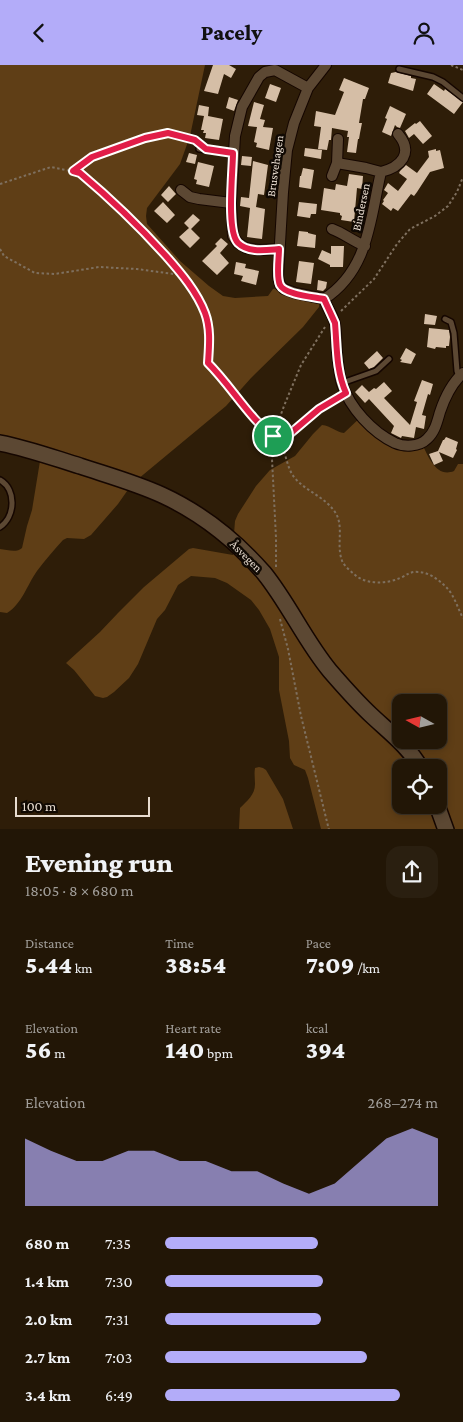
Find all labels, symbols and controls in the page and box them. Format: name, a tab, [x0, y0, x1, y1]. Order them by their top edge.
icon: back	[25, 19, 53, 47]
icon: person	[410, 19, 438, 47]
text: Pacely	[201, 20, 262, 45]
street label: Brusvehagen	[264, 134, 286, 198]
street label: Bindersen	[349, 181, 373, 232]
pin	[252, 415, 294, 457]
icon: arrive	[259, 422, 287, 450]
street label: Åsvegen	[227, 537, 265, 575]
north arrow	[392, 694, 448, 749]
map controls	[392, 694, 447, 814]
button: locate	[392, 759, 447, 814]
scale bar	[15, 794, 150, 818]
text: 100 m	[22, 798, 56, 814]
button: share	[386, 846, 438, 898]
text: Evening run	[25, 847, 173, 878]
text: 18:05 · 8 × 680 m	[25, 882, 134, 899]
text: Distance	[25, 935, 74, 951]
text: Time	[165, 935, 194, 951]
text: Pace	[306, 935, 331, 951]
text: 5.44	[25, 951, 72, 978]
text: 38:54	[165, 951, 226, 978]
text: 7:09	[306, 951, 355, 978]
text: km	[72, 960, 93, 976]
text: /km	[355, 960, 380, 976]
text: Elevation	[25, 1020, 78, 1036]
text: Heart rate	[165, 1020, 221, 1036]
text: kcal	[306, 1020, 328, 1036]
text: 56	[25, 1036, 52, 1063]
text: 140	[165, 1036, 204, 1063]
text: 394	[306, 1036, 345, 1063]
text: m	[52, 1045, 65, 1061]
text: bpm	[204, 1045, 233, 1061]
text: Elevation	[25, 1094, 86, 1111]
text: 268–274 m	[368, 1094, 438, 1111]
text: 680 m	[25, 1235, 69, 1252]
text: 7:35	[105, 1235, 131, 1252]
text: 1.4 km	[25, 1273, 69, 1290]
text: 7:30	[105, 1273, 132, 1290]
text: 2.0 km	[25, 1311, 72, 1328]
text: 7:31	[105, 1311, 129, 1328]
text: 2.7 km	[25, 1349, 70, 1366]
text: 7:03	[105, 1349, 132, 1366]
text: 3.4 km	[25, 1387, 71, 1404]
text: 6:49	[105, 1387, 133, 1404]

